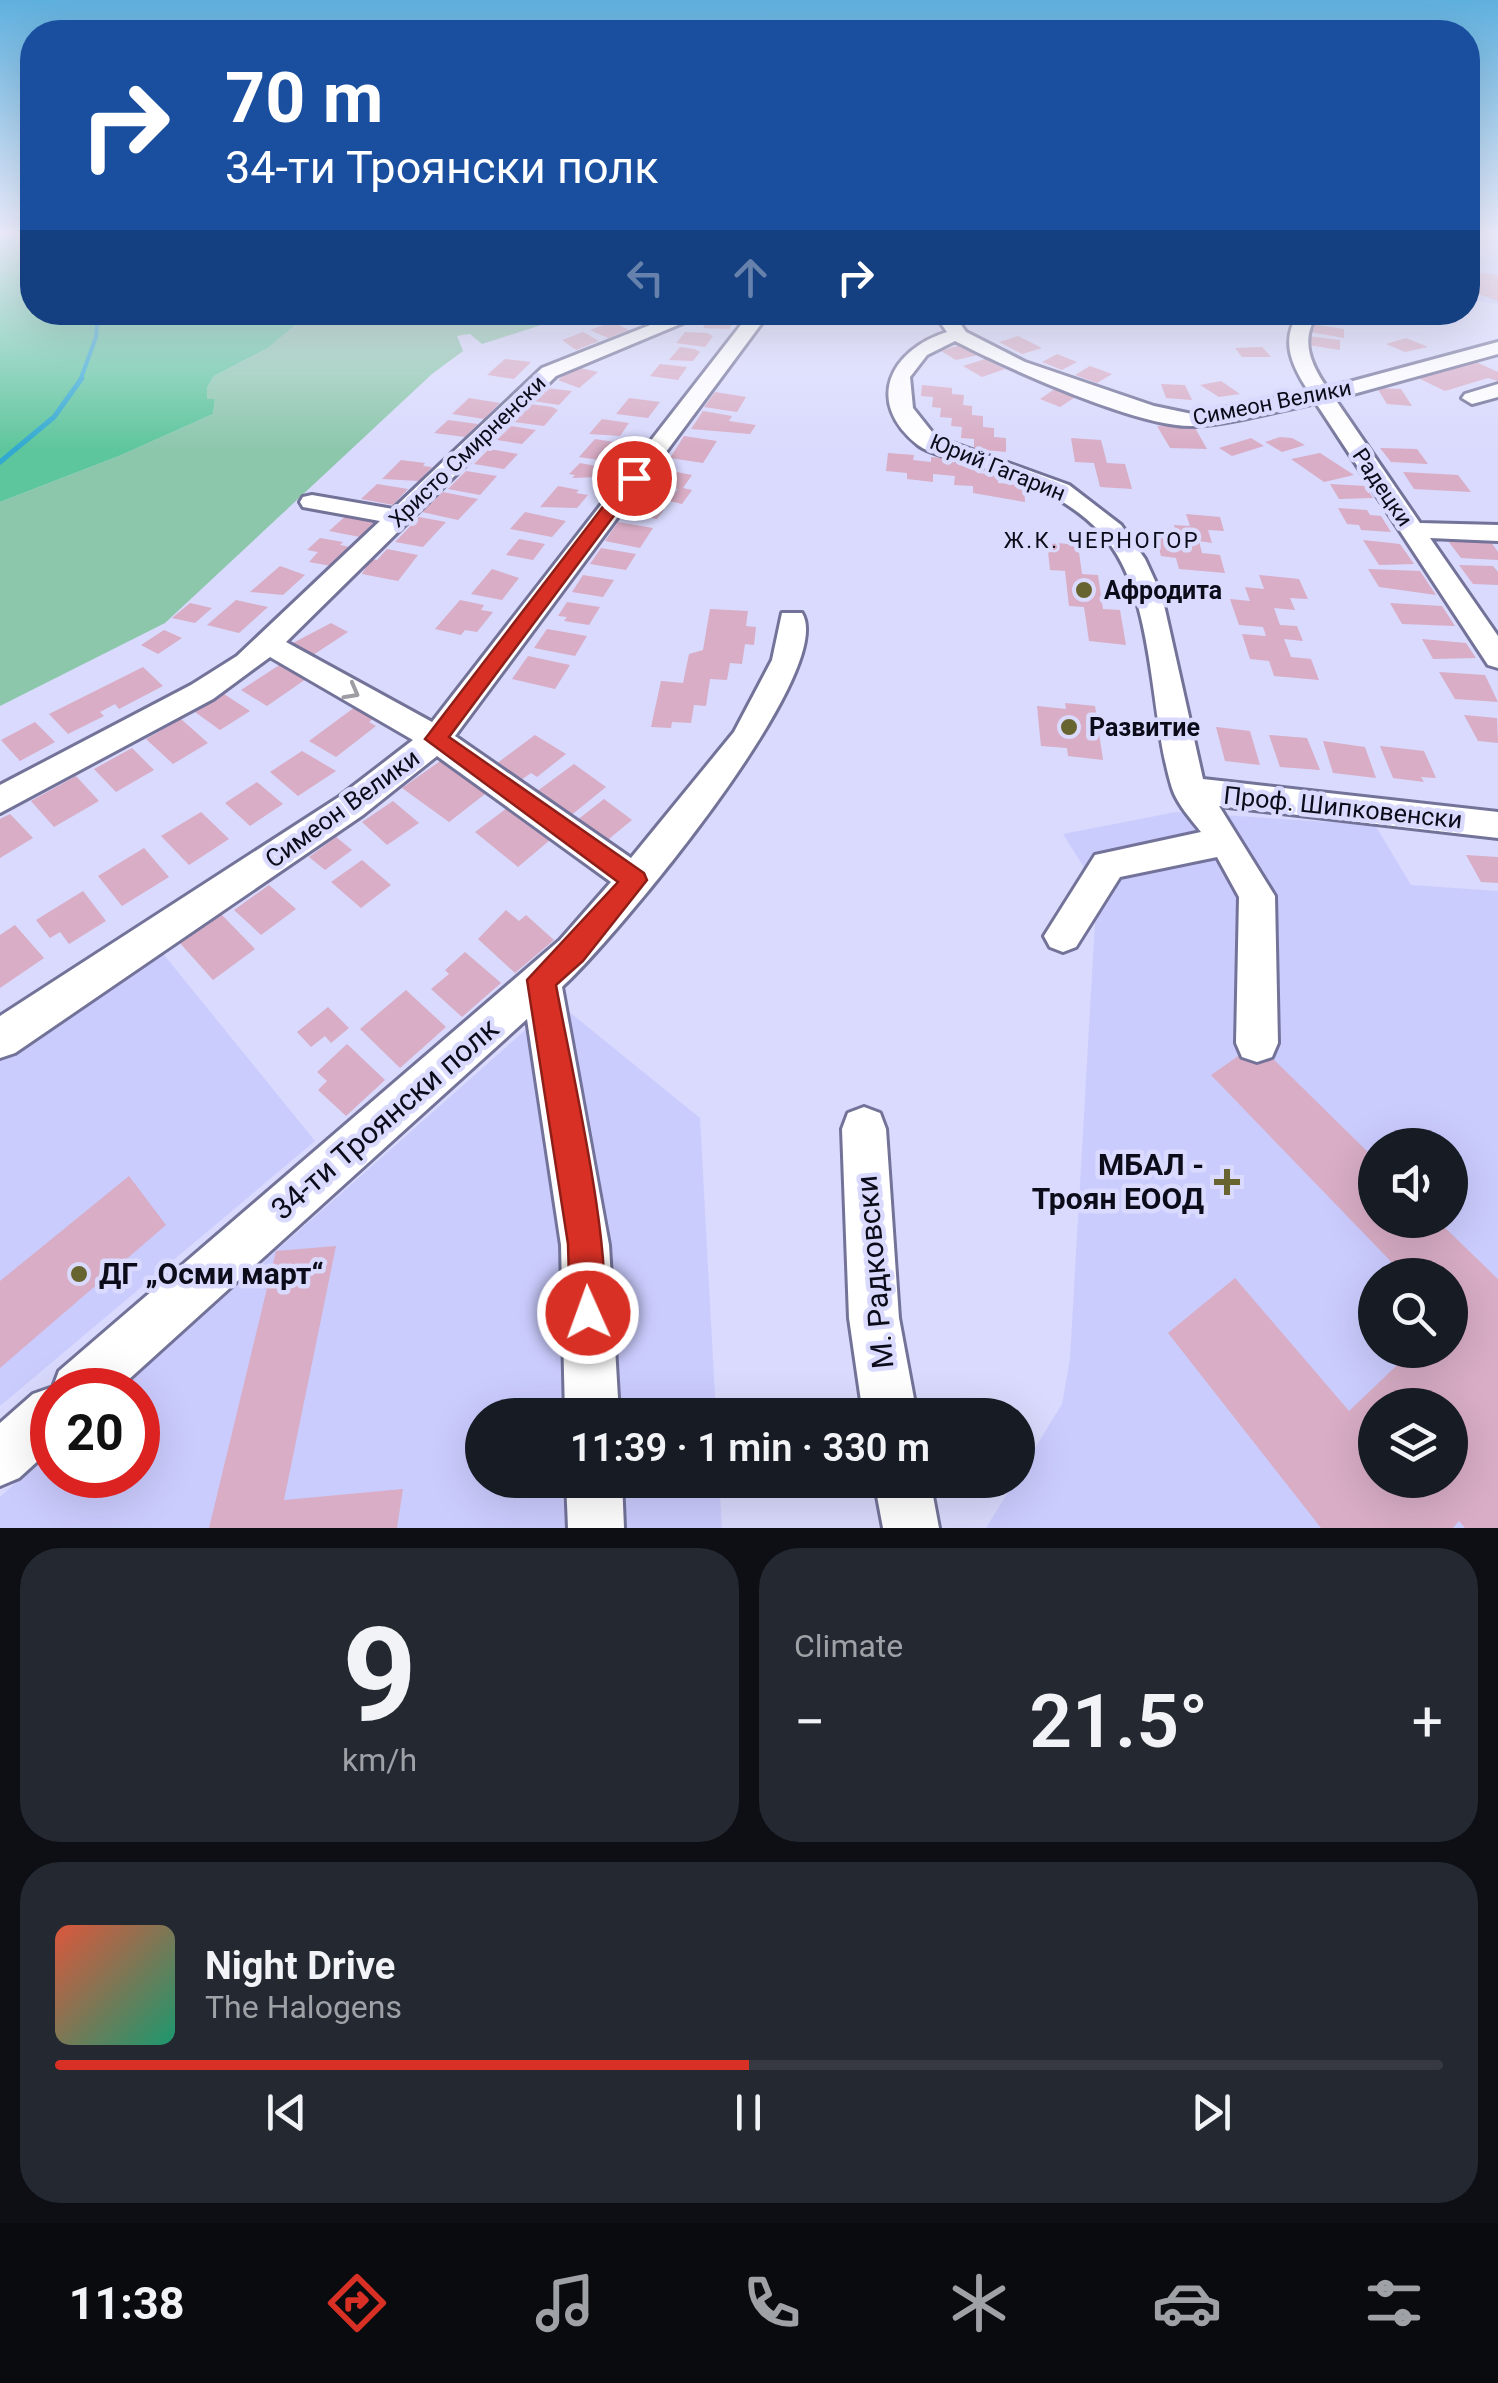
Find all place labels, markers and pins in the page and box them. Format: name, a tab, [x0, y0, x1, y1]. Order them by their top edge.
pin	[592, 436, 677, 521]
place label: Афродита	[1104, 576, 1222, 605]
marker: Афродита	[1073, 579, 1095, 601]
place label: Развитие	[1089, 713, 1200, 742]
marker: Развитие	[1058, 716, 1080, 738]
place label: МБАЛ - Троян ЕООД	[1032, 1147, 1204, 1216]
marker: МБАЛ - Троян ЕООД	[1214, 1169, 1240, 1195]
place label: ДГ „Осми март“	[99, 1256, 324, 1291]
marker: ДГ „Осми март“	[68, 1263, 90, 1285]

